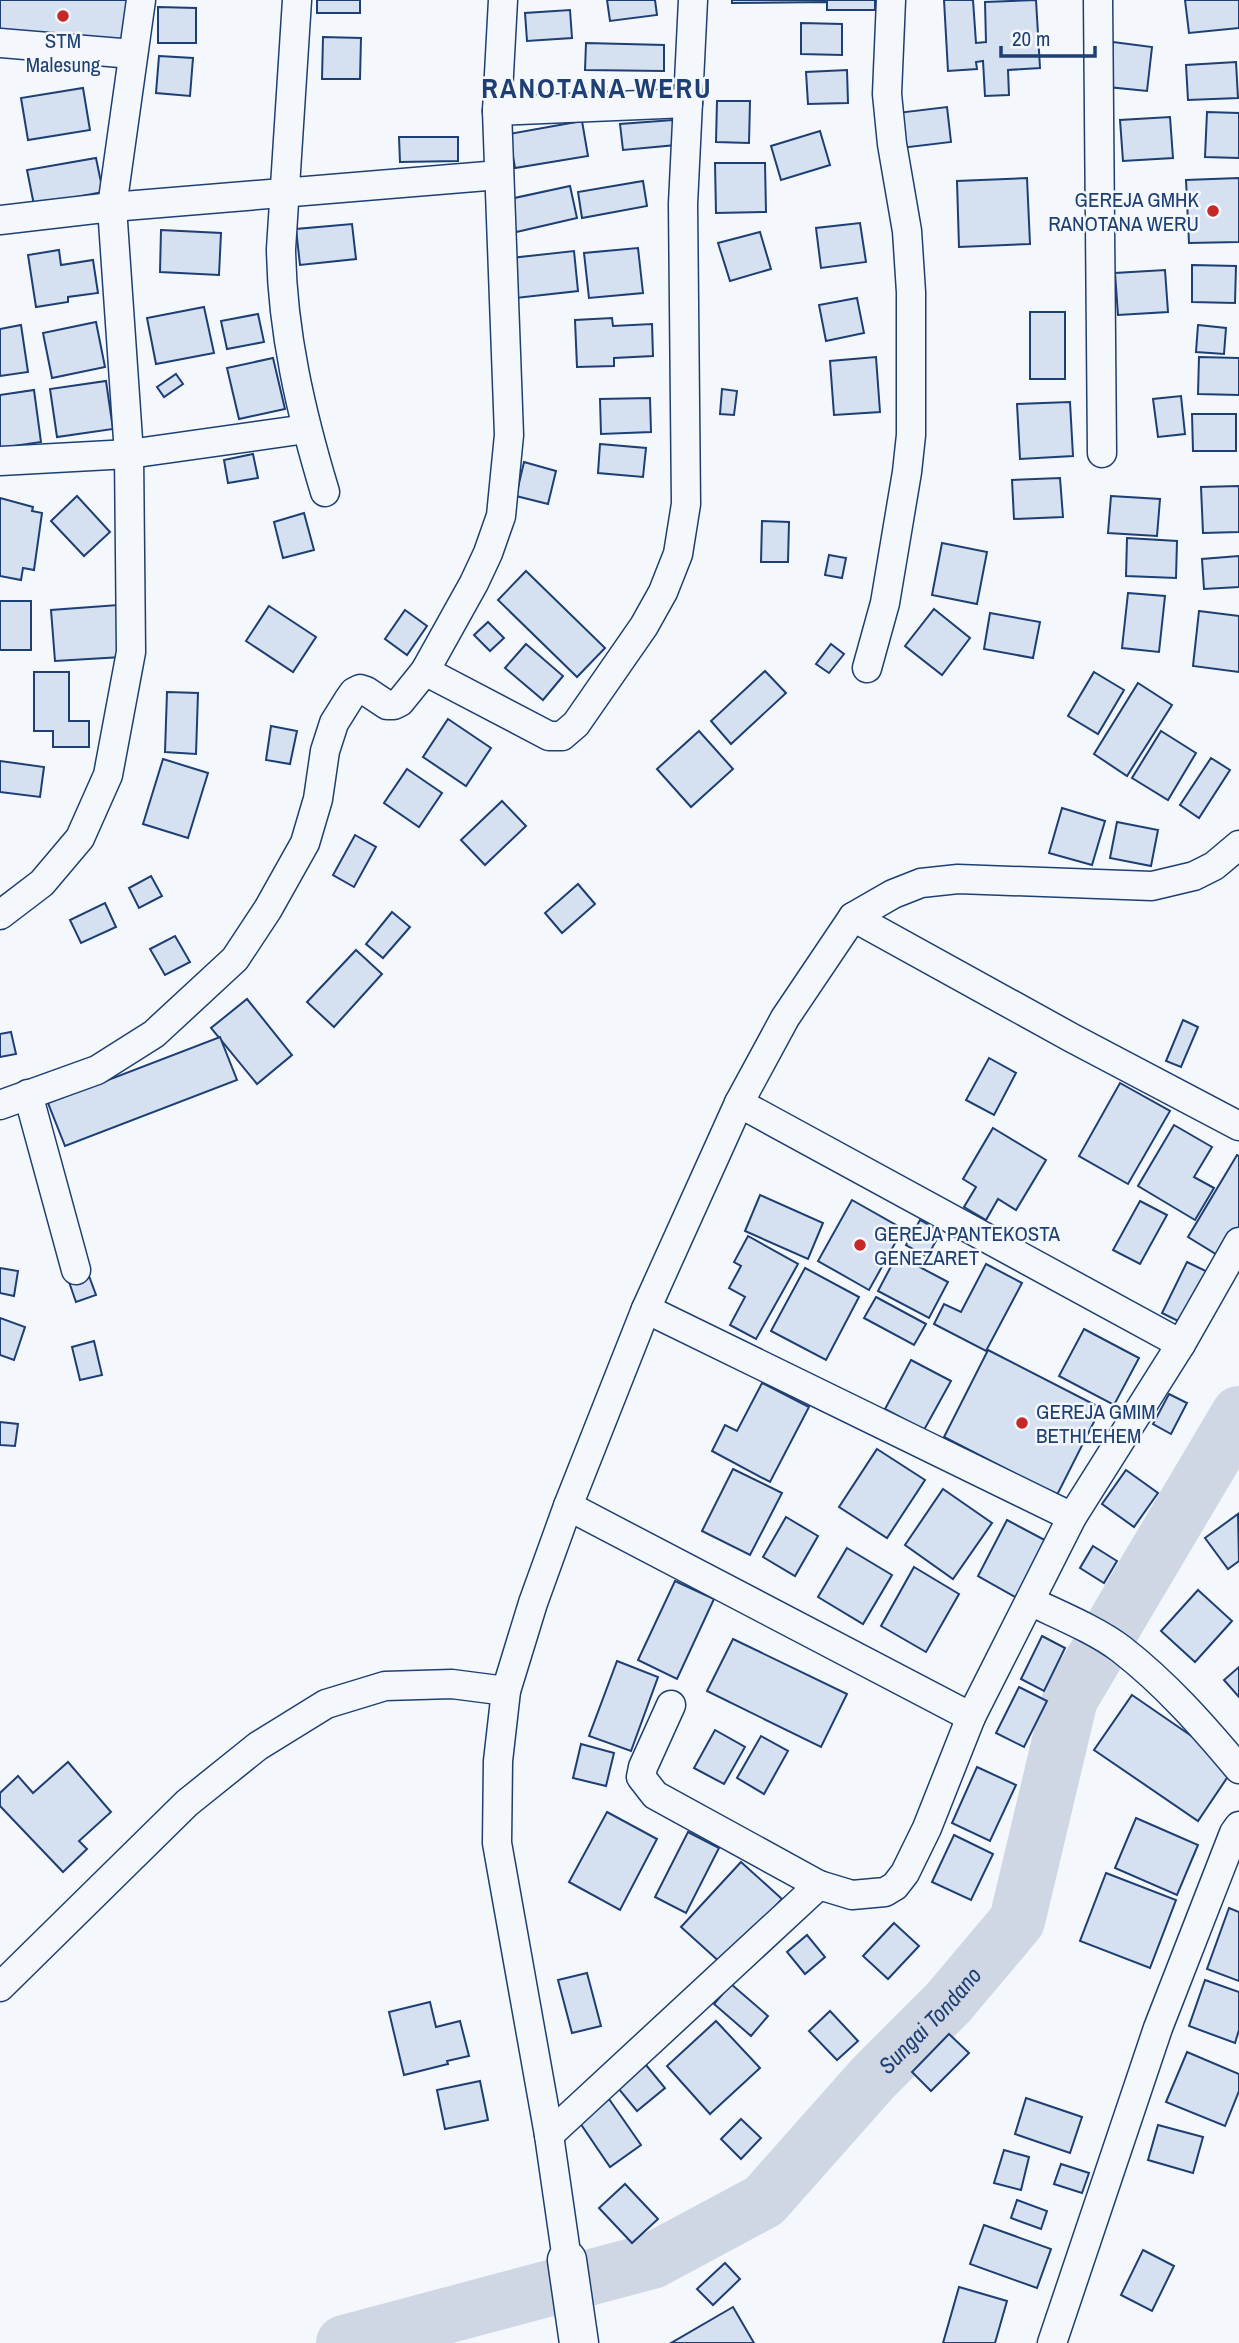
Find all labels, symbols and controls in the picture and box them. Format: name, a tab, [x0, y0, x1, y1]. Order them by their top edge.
marker: STM Malesung	[55, 8, 71, 24]
scale bar	[1001, 14, 1096, 58]
text: 20 m	[1012, 24, 1050, 53]
place label: STM Malesung	[26, 26, 101, 79]
district label: RANOTANA WERU	[481, 69, 713, 107]
place label: GEREJA GMHK RANOTANA WERU	[1048, 185, 1200, 238]
marker: GEREJA GMHK RANOTANA WERU	[1205, 203, 1221, 219]
place label: GEREJA PANTEKOSTA GENEZARET	[874, 1219, 1061, 1272]
marker: GEREJA PANTEKOSTA GENEZARET	[852, 1237, 868, 1253]
place label: GEREJA GMIM BETHLEHEM	[1036, 1397, 1156, 1450]
marker: GEREJA GMIM BETHLEHEM	[1014, 1415, 1030, 1431]
water label: Sungai Tondano	[871, 1960, 988, 2080]

